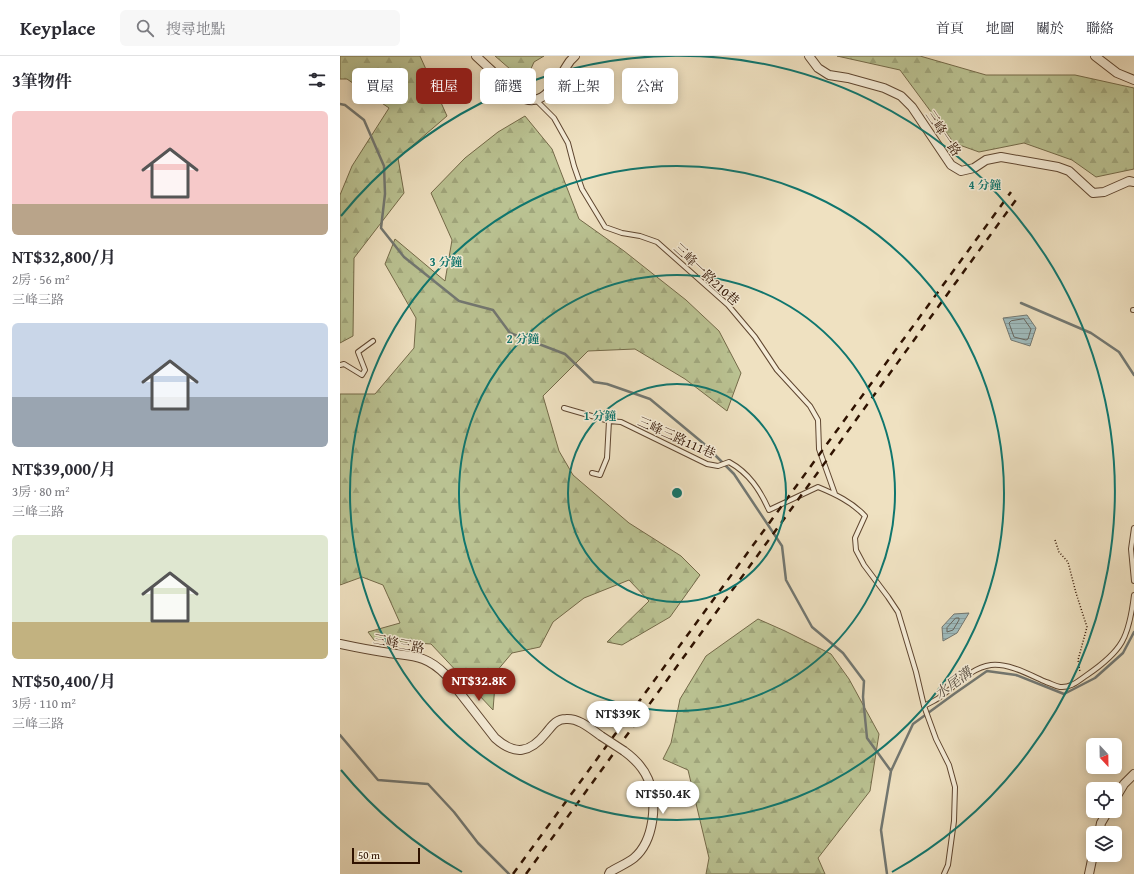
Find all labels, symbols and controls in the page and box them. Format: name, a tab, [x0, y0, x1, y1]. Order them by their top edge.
search box	[120, 10, 400, 46]
text: Keyplace	[20, 14, 96, 42]
icon: search	[134, 17, 156, 39]
text: 搜尋地點	[166, 18, 226, 39]
text: 首頁	[936, 18, 964, 38]
text: 地圖	[986, 18, 1014, 38]
text: 關於	[1036, 18, 1064, 38]
text: 聯絡	[1086, 18, 1114, 38]
text: 3筆物件	[12, 68, 72, 93]
chip: 買屋	[352, 68, 408, 104]
chip: 租屋	[416, 68, 472, 104]
chip: 篩選	[480, 68, 536, 104]
chip: 新上架	[544, 68, 614, 104]
chip: 公寓	[622, 68, 678, 104]
icon: filters	[306, 69, 328, 91]
street label: 三峰一路	[921, 106, 966, 160]
icon: home	[134, 137, 206, 209]
text: 4 分鐘	[969, 176, 1001, 193]
street label: 三峰一路210巷	[670, 239, 744, 310]
text: NT$32,800/月	[12, 244, 116, 269]
text: 3 分鐘	[430, 253, 462, 270]
text: 2房 · 56 m²	[12, 270, 70, 289]
text: 三峰三路	[12, 290, 64, 309]
text: 2 分鐘	[507, 330, 539, 347]
icon: home	[134, 349, 206, 421]
text: 1 分鐘	[584, 407, 616, 424]
street label: 三峰三路111巷	[635, 412, 719, 463]
text: NT$39,000/月	[12, 456, 116, 481]
text: 3房 · 80 m²	[12, 482, 70, 501]
centre of rings	[670, 486, 684, 500]
text: 三峰三路	[12, 502, 64, 521]
icon: home	[134, 561, 206, 633]
street label: 三峰三路	[372, 629, 426, 658]
water label: 水尾溝	[930, 661, 977, 703]
text: NT$50,400/月	[12, 668, 116, 693]
pin: NT$32.8K	[438, 668, 520, 702]
text: NT$32.8K	[451, 671, 507, 690]
text: 3房 · 110 m²	[12, 694, 76, 713]
pin: NT$39K	[585, 701, 651, 735]
text: NT$39K	[596, 704, 640, 723]
text: 三峰三路	[12, 714, 64, 733]
north arrow	[1086, 738, 1122, 774]
map controls	[1086, 738, 1122, 862]
pin: NT$50.4K	[622, 781, 704, 815]
button: locate	[1086, 782, 1122, 818]
text: NT$50.4K	[635, 784, 691, 803]
button: layers	[1086, 826, 1122, 862]
scale bar	[352, 846, 420, 865]
text: 50 m	[358, 847, 380, 863]

